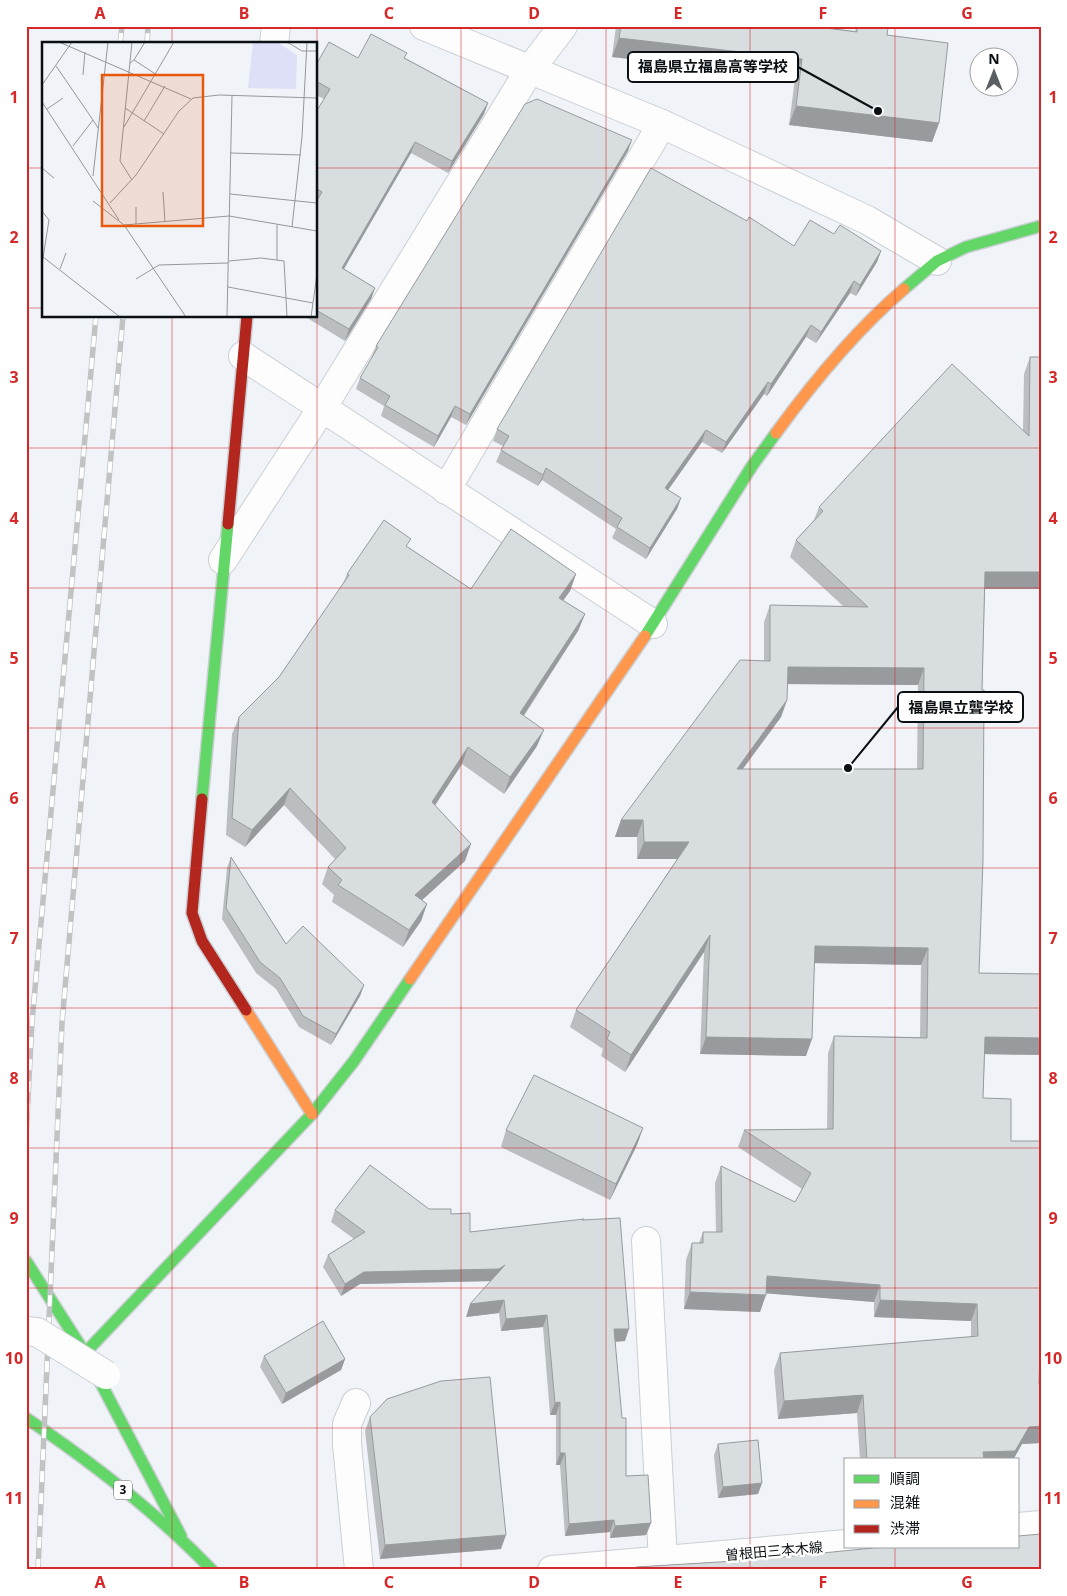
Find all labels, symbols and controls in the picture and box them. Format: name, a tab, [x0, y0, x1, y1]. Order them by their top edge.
text: A	[94, 2, 106, 24]
text: B	[239, 2, 249, 24]
text: C	[384, 2, 394, 24]
text: D	[528, 2, 540, 24]
text: E	[674, 2, 683, 24]
text: F	[819, 2, 827, 24]
text: G	[961, 2, 973, 24]
inset map	[42, 42, 318, 318]
north arrow	[970, 48, 1020, 98]
text: N	[988, 49, 1000, 68]
callout: 福島県立福島高等学校	[628, 52, 798, 82]
text: 福島県立福島高等学校	[637, 56, 788, 76]
text: 1	[9, 86, 19, 108]
text: 1	[1048, 86, 1058, 108]
text: 2	[9, 226, 19, 248]
text: 2	[1048, 226, 1058, 248]
text: 3	[9, 366, 19, 388]
text: 3	[1048, 366, 1058, 388]
text: 4	[9, 507, 19, 529]
text: 4	[1048, 507, 1058, 529]
text: 5	[9, 647, 19, 669]
text: 5	[1048, 647, 1058, 669]
callout: 福島県立聾学校	[898, 692, 1023, 722]
text: 福島県立聾学校	[907, 697, 1014, 717]
text: 6	[9, 787, 19, 809]
text: 6	[1048, 787, 1058, 809]
text: 7	[9, 927, 19, 949]
text: 7	[1048, 927, 1058, 949]
text: 8	[9, 1067, 19, 1089]
text: 8	[1048, 1067, 1058, 1089]
text: 9	[9, 1207, 19, 1229]
text: 9	[1048, 1207, 1058, 1229]
text: 10	[5, 1347, 23, 1369]
text: 10	[1044, 1347, 1062, 1369]
legend	[844, 1458, 1020, 1548]
text: 順調	[890, 1468, 920, 1488]
road number: 3	[114, 1480, 132, 1500]
text: 11	[5, 1487, 23, 1509]
text: 11	[1044, 1487, 1062, 1509]
text: 混雑	[890, 1492, 920, 1512]
text: 渋滞	[890, 1518, 920, 1538]
street label: 曽根田三本木線	[724, 1537, 824, 1564]
text: A	[94, 1571, 106, 1593]
text: B	[239, 1571, 249, 1593]
text: C	[384, 1571, 394, 1593]
text: D	[528, 1571, 540, 1593]
text: E	[674, 1571, 683, 1593]
text: F	[819, 1571, 827, 1593]
text: G	[961, 1571, 973, 1593]

